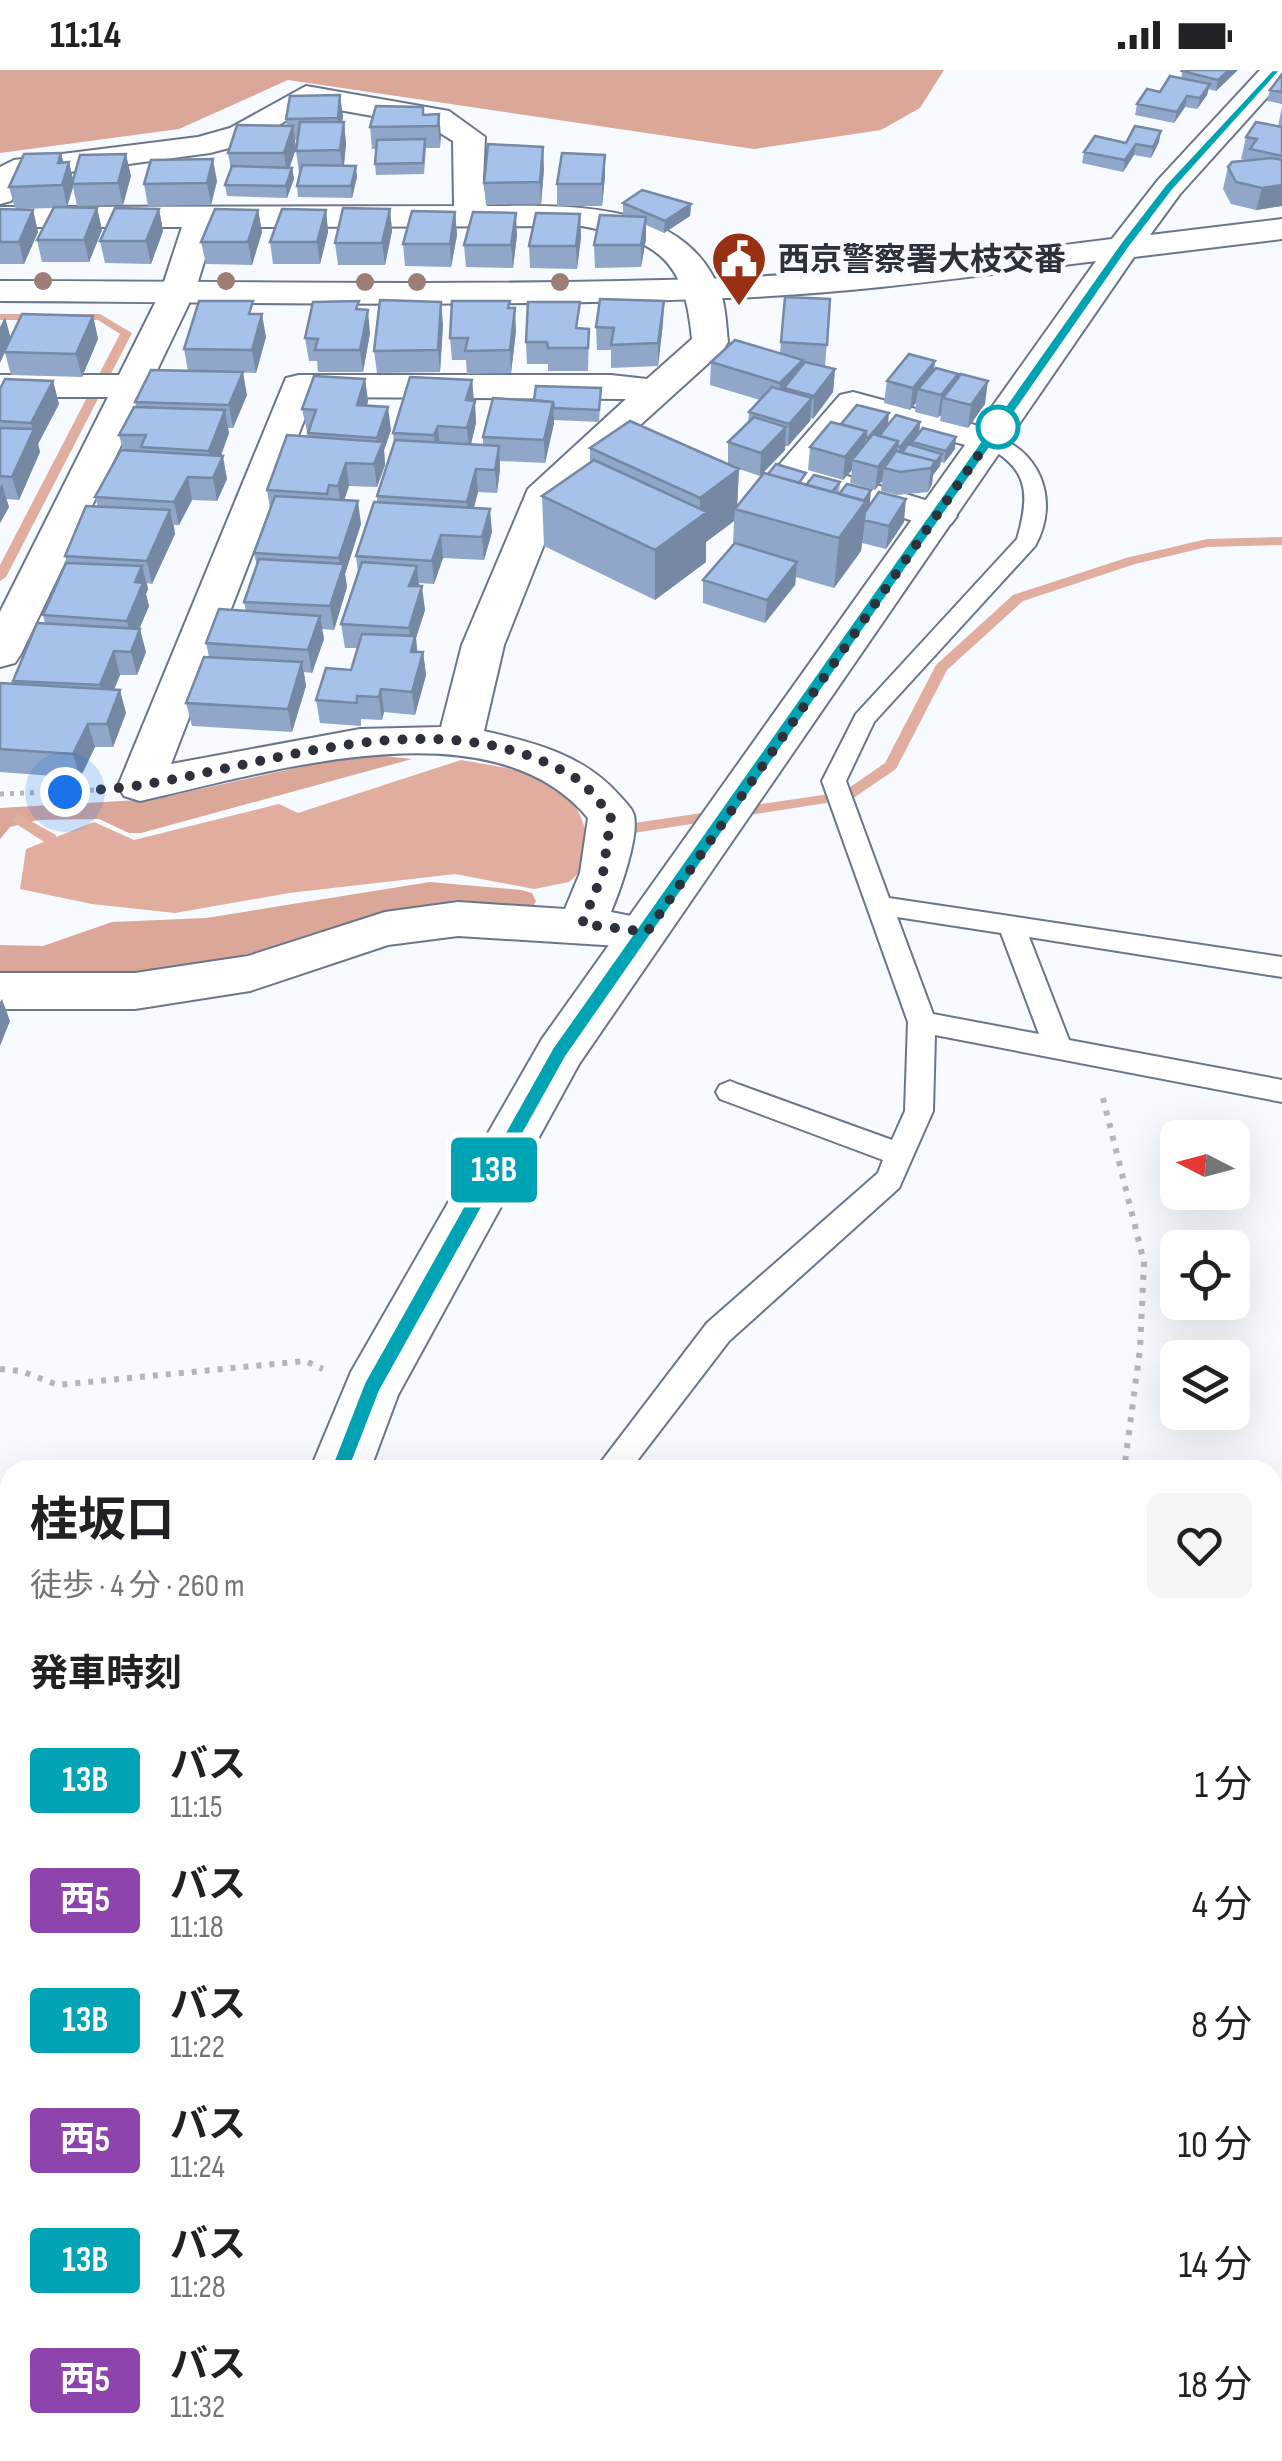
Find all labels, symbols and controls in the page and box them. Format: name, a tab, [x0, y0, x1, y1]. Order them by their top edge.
text: 11:14	[50, 13, 121, 58]
public building icon: 西京警察署大枝交番	[709, 229, 769, 308]
place label: 西京警察署大枝交番	[778, 241, 1066, 280]
unlabelled marker	[977, 406, 1019, 448]
your location	[40, 767, 90, 817]
north arrow	[1160, 1120, 1250, 1210]
map controls	[1160, 1120, 1250, 1430]
line badge: 13B	[436, 1138, 552, 1202]
text: 13B	[471, 1149, 517, 1192]
button: locate	[1160, 1230, 1250, 1320]
button: layers	[1160, 1340, 1250, 1430]
text: 桂坂口	[30, 1493, 174, 1550]
button: heart	[1147, 1493, 1252, 1598]
text: 徒歩 · 4 分 · 260 m	[30, 1567, 245, 1606]
text: 発車時刻	[30, 1652, 182, 1697]
text: バス	[170, 1743, 246, 1788]
text: 13B	[62, 1759, 108, 1802]
text: 1 分	[1195, 1763, 1252, 1808]
text: 11:15	[170, 1788, 222, 1827]
text: バス	[170, 1863, 246, 1908]
text: 西5	[60, 1879, 110, 1922]
text: 4 分	[1192, 1883, 1252, 1928]
text: 11:18	[170, 1908, 224, 1947]
text: バス	[170, 1983, 246, 2028]
text: 13B	[62, 1999, 108, 2042]
text: 8 分	[1191, 2003, 1252, 2048]
text: 11:22	[170, 2028, 225, 2067]
text: バス	[170, 2103, 246, 2148]
text: 西5	[60, 2119, 110, 2162]
text: 10 分	[1178, 2123, 1252, 2168]
text: 11:24	[170, 2148, 225, 2187]
text: バス	[170, 2223, 246, 2268]
text: 13B	[62, 2239, 108, 2282]
text: 14 分	[1179, 2243, 1252, 2288]
text: 11:28	[170, 2268, 226, 2307]
text: バス	[170, 2343, 246, 2388]
text: 西5	[60, 2359, 110, 2402]
text: 18 分	[1178, 2363, 1252, 2408]
text: 11:32	[170, 2388, 225, 2427]

